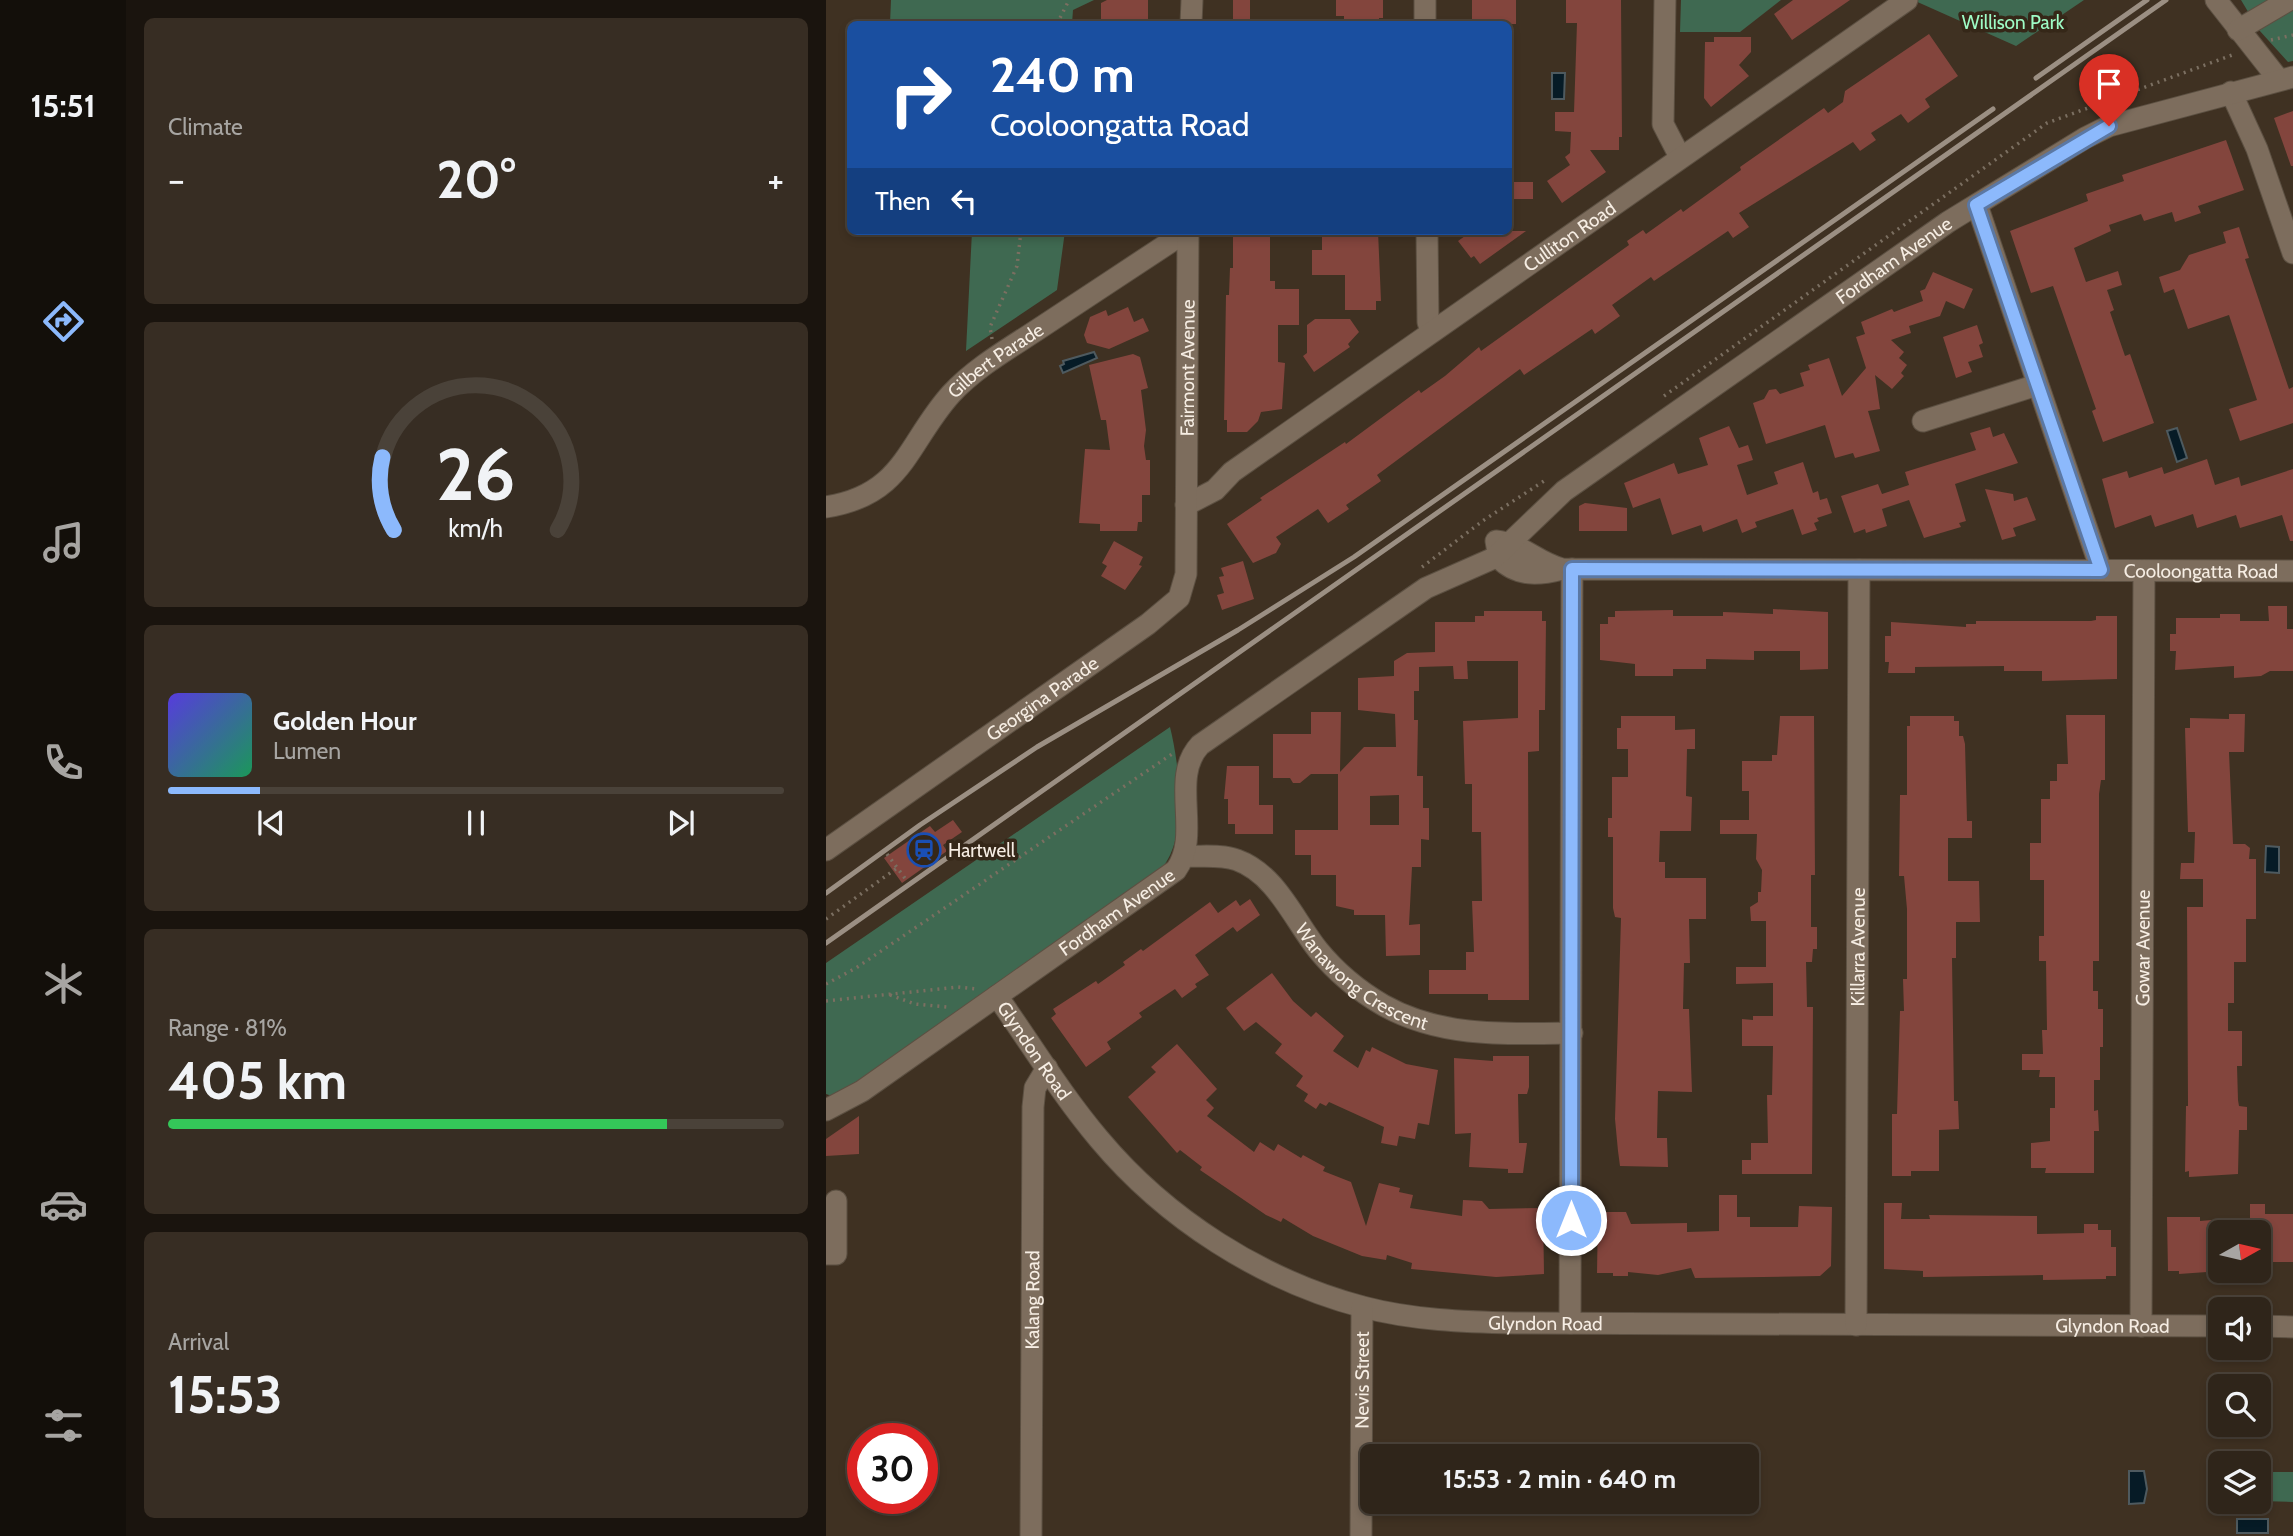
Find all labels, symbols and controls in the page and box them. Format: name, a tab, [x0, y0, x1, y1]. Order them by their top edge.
park label: Willison Park	[1962, 11, 2065, 34]
text: 240 m	[990, 45, 1135, 104]
icon: right	[875, 49, 966, 140]
pin	[2079, 54, 2139, 126]
icon: arrive	[2090, 65, 2128, 103]
text: 15:51	[30, 86, 96, 125]
text: Cooloongatta Road	[990, 105, 1249, 144]
text: Climate	[168, 113, 243, 141]
text: 20°	[436, 148, 516, 211]
text: −	[168, 156, 185, 203]
text: +	[767, 156, 784, 203]
icon: left	[945, 182, 983, 220]
text: Then	[875, 185, 931, 217]
street label: Culliton Road	[1519, 196, 1620, 277]
street label: Fordham Avenue	[1831, 212, 1957, 309]
icon: directions	[39, 297, 88, 346]
street label: Fairmont Avenue	[1176, 299, 1200, 436]
street label: Gilbert Parade	[943, 318, 1048, 403]
text: 26	[436, 431, 516, 519]
text: km/h	[449, 513, 503, 543]
icon: music	[39, 518, 88, 567]
street label: Cooloongatta Road	[2124, 560, 2278, 583]
street label: Georgina Parade	[982, 651, 1103, 746]
text: Golden Hour	[273, 705, 416, 737]
text: Lumen	[273, 737, 341, 765]
icon: phone	[39, 738, 88, 787]
icon: previous	[252, 804, 290, 842]
icon: pause	[457, 804, 495, 842]
icon: next	[662, 804, 700, 842]
station icon: Hartwell	[905, 831, 943, 869]
place label: Hartwell	[948, 839, 1016, 862]
street label: Fordham Avenue	[1054, 863, 1180, 961]
street label: Killarra Avenue	[1846, 887, 1870, 1007]
street label: Gowar Avenue	[2131, 889, 2155, 1006]
street label: Wanawong Crescent	[1290, 919, 1431, 1035]
icon: climate	[39, 959, 88, 1008]
street label: Glyndon Road	[992, 997, 1076, 1105]
text: Range · 81%	[168, 1014, 287, 1042]
text: 405 km	[168, 1049, 347, 1112]
icon: car	[39, 1180, 88, 1229]
position arrow	[1534, 1183, 1608, 1257]
north arrow	[2208, 1220, 2272, 1283]
map controls	[2208, 1220, 2271, 1514]
street label: Kalang Road	[1021, 1250, 1044, 1350]
button: sound	[2208, 1297, 2271, 1360]
street label: Glyndon Road	[1488, 1311, 1603, 1335]
street label: Glyndon Road	[2055, 1314, 2170, 1338]
text: Arrival	[168, 1328, 229, 1356]
street label: Nevis Street	[1350, 1331, 1374, 1429]
text: 15:53	[168, 1363, 283, 1426]
button: search	[2208, 1374, 2271, 1437]
icon: filters	[39, 1401, 88, 1450]
speed limit sign: 30	[847, 1423, 938, 1514]
button: layers	[2208, 1451, 2271, 1514]
text: 15:53 · 2 min · 640 m	[1443, 1463, 1676, 1495]

